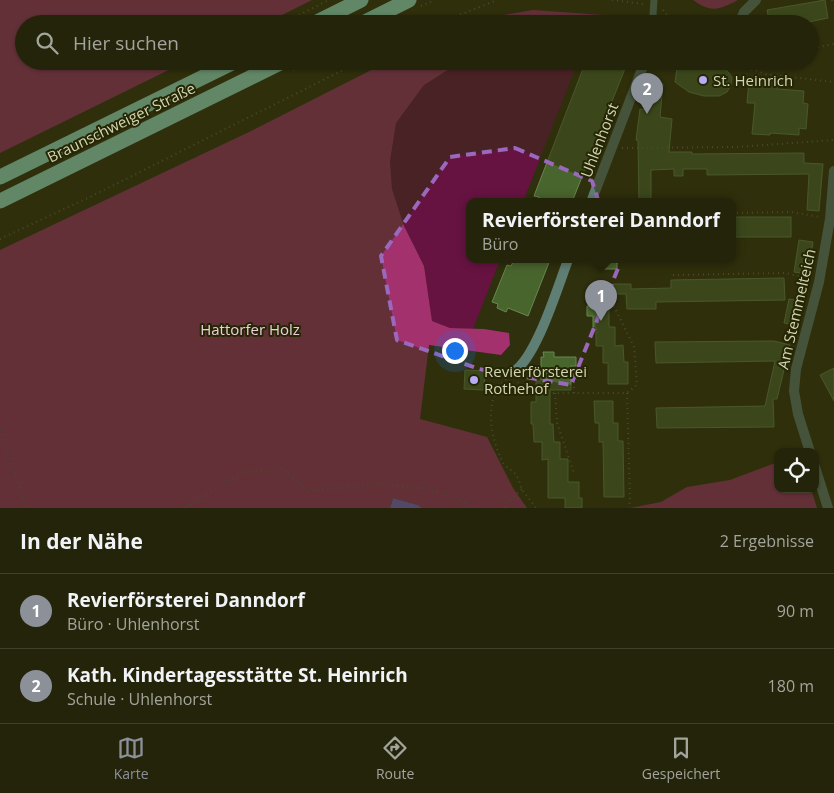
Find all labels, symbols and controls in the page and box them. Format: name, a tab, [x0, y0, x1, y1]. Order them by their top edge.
search box	[15, 15, 819, 70]
icon: search	[33, 29, 61, 57]
text: Hier suchen	[73, 30, 179, 56]
place label: St. Heinrich	[713, 70, 793, 90]
pin: 2	[631, 73, 663, 114]
marker: St. Heinrich	[697, 74, 709, 86]
street label: Braunschweiger Straße	[44, 77, 198, 167]
street label: Uhlenhorst	[576, 100, 622, 180]
popup	[466, 198, 736, 263]
text: Revierförsterei Danndorf	[482, 207, 720, 233]
text: Büro	[482, 233, 518, 255]
street label: Am Stemmelteich	[772, 247, 820, 371]
pin: 1	[585, 280, 617, 321]
park label: Hattorfer Holz	[200, 319, 300, 339]
your location	[442, 338, 468, 364]
place label: Revierförsterei Rothehof	[484, 361, 587, 398]
marker: Revierförsterei Rothehof	[468, 374, 480, 386]
map controls	[774, 448, 819, 493]
button: locate	[774, 448, 819, 493]
text: In der Nähe	[20, 527, 143, 555]
text: 2 Ergebnisse	[720, 530, 814, 552]
text: Revierförsterei Danndorf	[67, 587, 305, 613]
text: 1	[31, 600, 41, 622]
text: 90 m	[777, 600, 814, 622]
text: Büro · Uhlenhorst	[67, 613, 199, 635]
text: Kath. Kindertagesstätte St. Heinrich	[67, 662, 408, 688]
text: 2	[31, 675, 41, 697]
text: 180 m	[768, 675, 814, 697]
text: Schule · Uhlenhorst	[67, 688, 212, 710]
tab: Karte	[114, 734, 149, 783]
tab: Route	[376, 734, 414, 783]
tab: Gespeichert	[642, 734, 720, 783]

